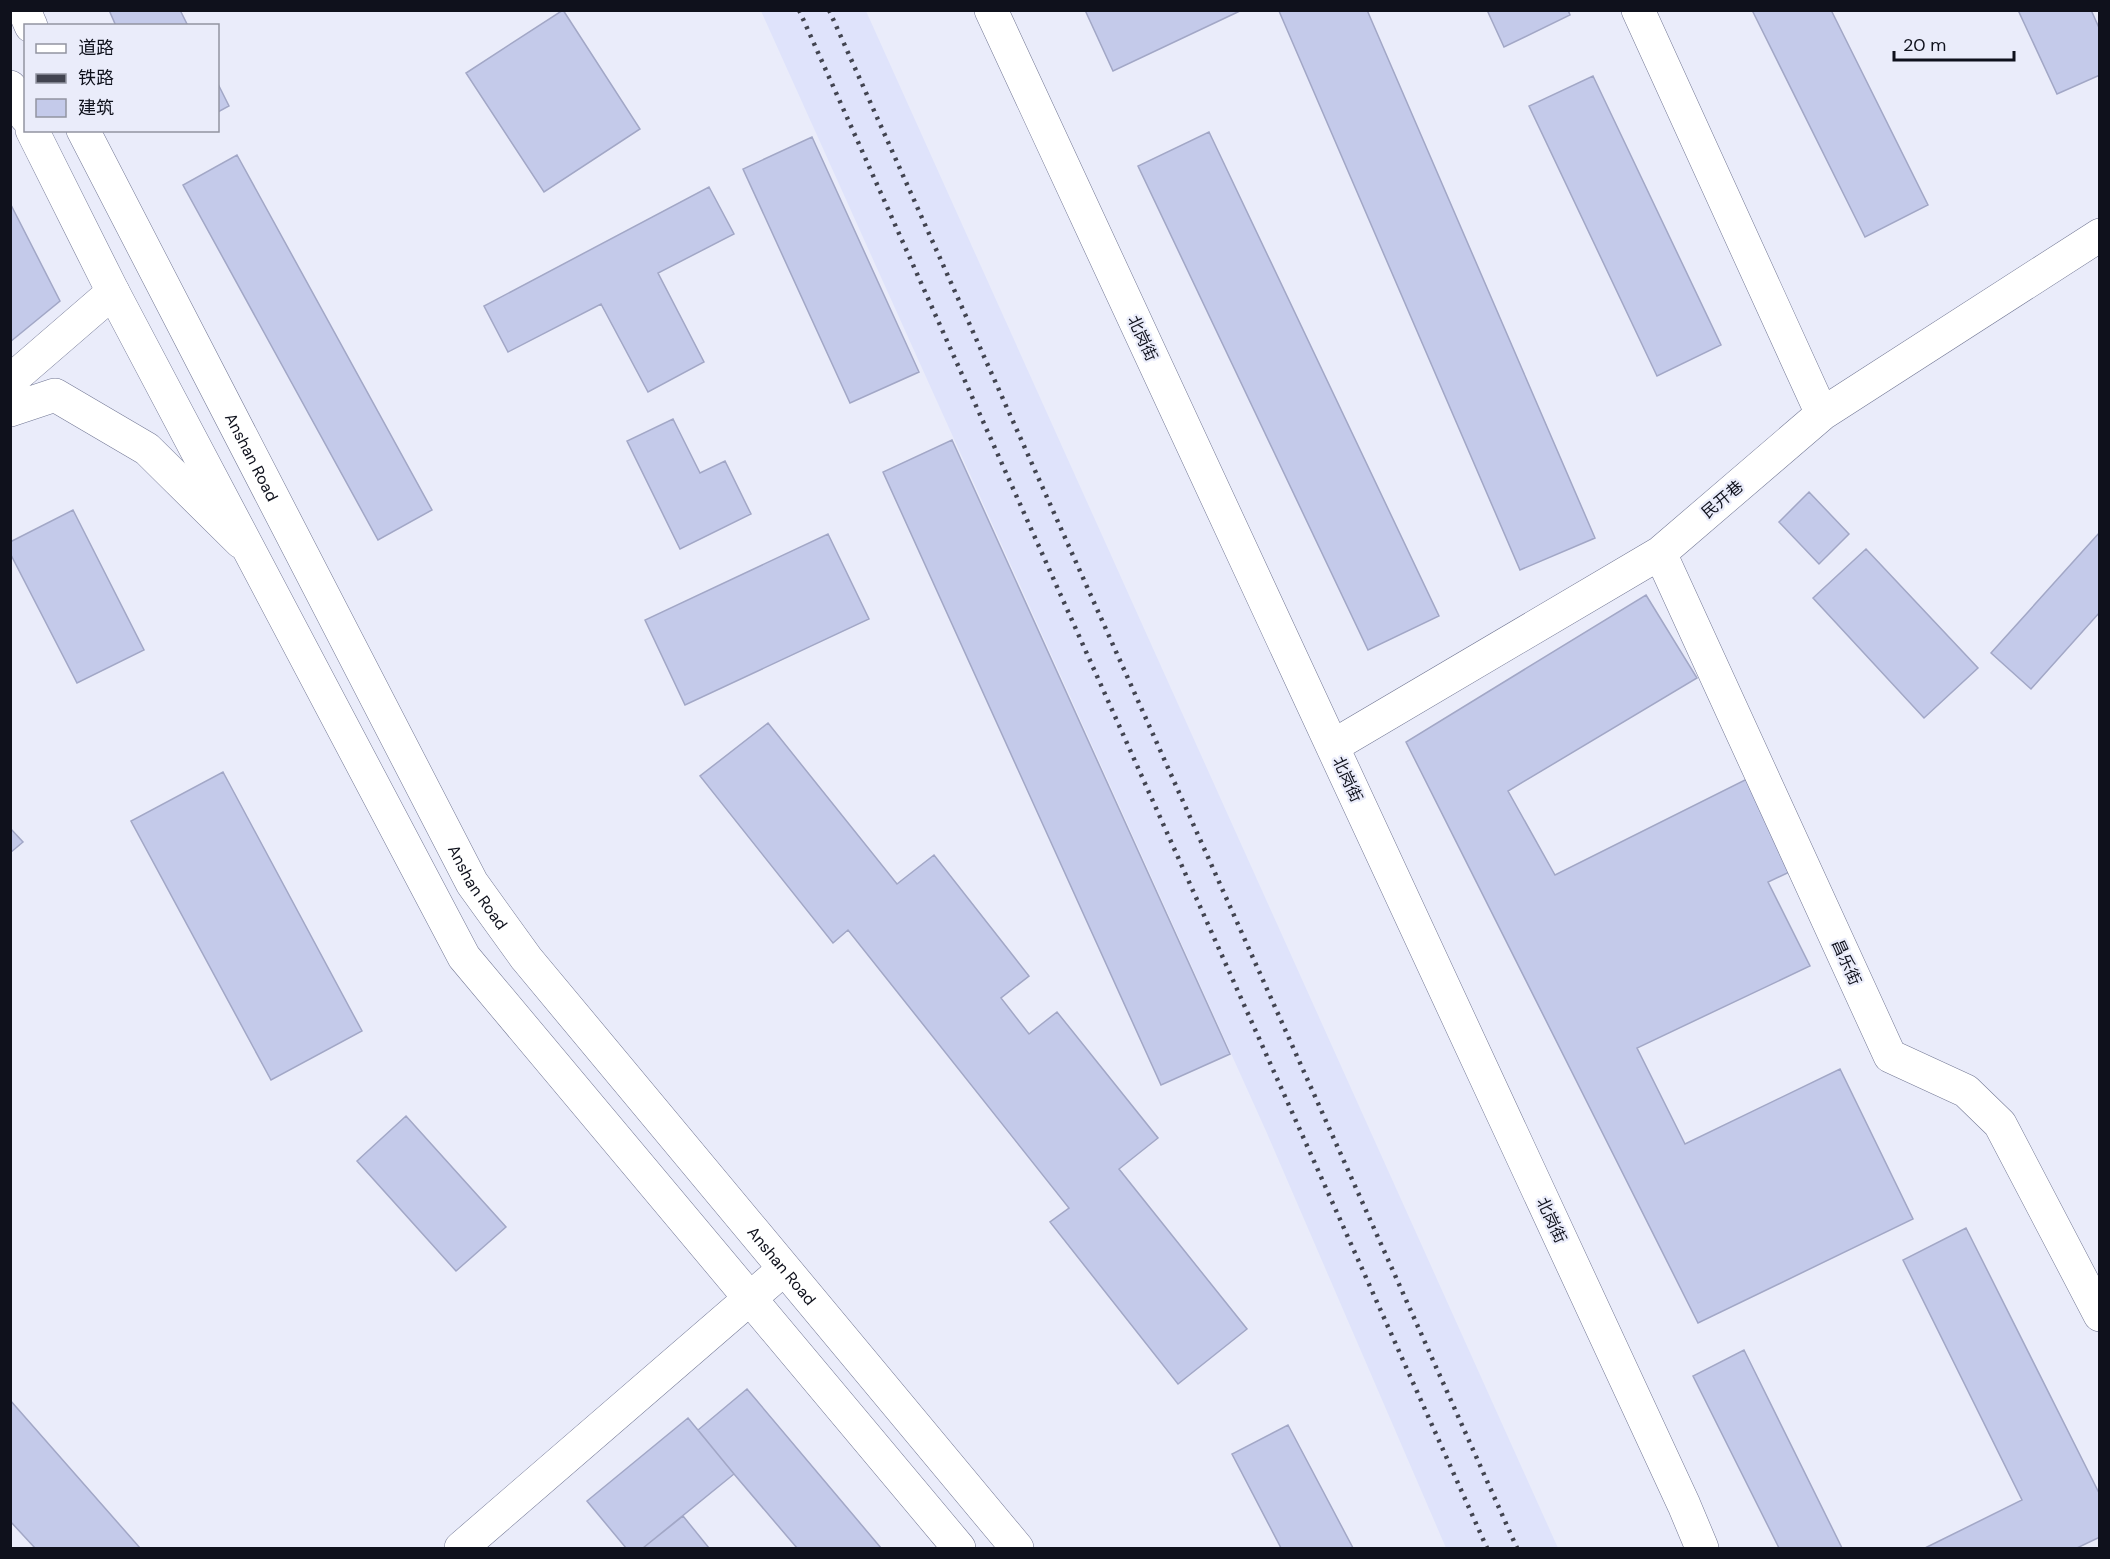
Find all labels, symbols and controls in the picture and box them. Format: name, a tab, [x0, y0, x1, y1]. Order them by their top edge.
legend	[24, 24, 219, 132]
scale bar	[1894, 24, 2014, 62]
text: 20 m	[1903, 33, 1946, 57]
text: 道路	[78, 36, 114, 60]
text: 铁路	[78, 66, 114, 90]
text: 建筑	[78, 96, 114, 120]
street label: 北岗街	[1123, 312, 1162, 364]
street label: Anshan Road	[220, 409, 283, 505]
street label: 民开巷	[1697, 476, 1747, 523]
street label: 北岗街	[1328, 753, 1367, 805]
street label: Anshan Road	[443, 841, 512, 934]
street label: 昌乐街	[1827, 936, 1866, 988]
street label: 北岗街	[1532, 1194, 1571, 1246]
street label: Anshan Road	[743, 1222, 820, 1310]

